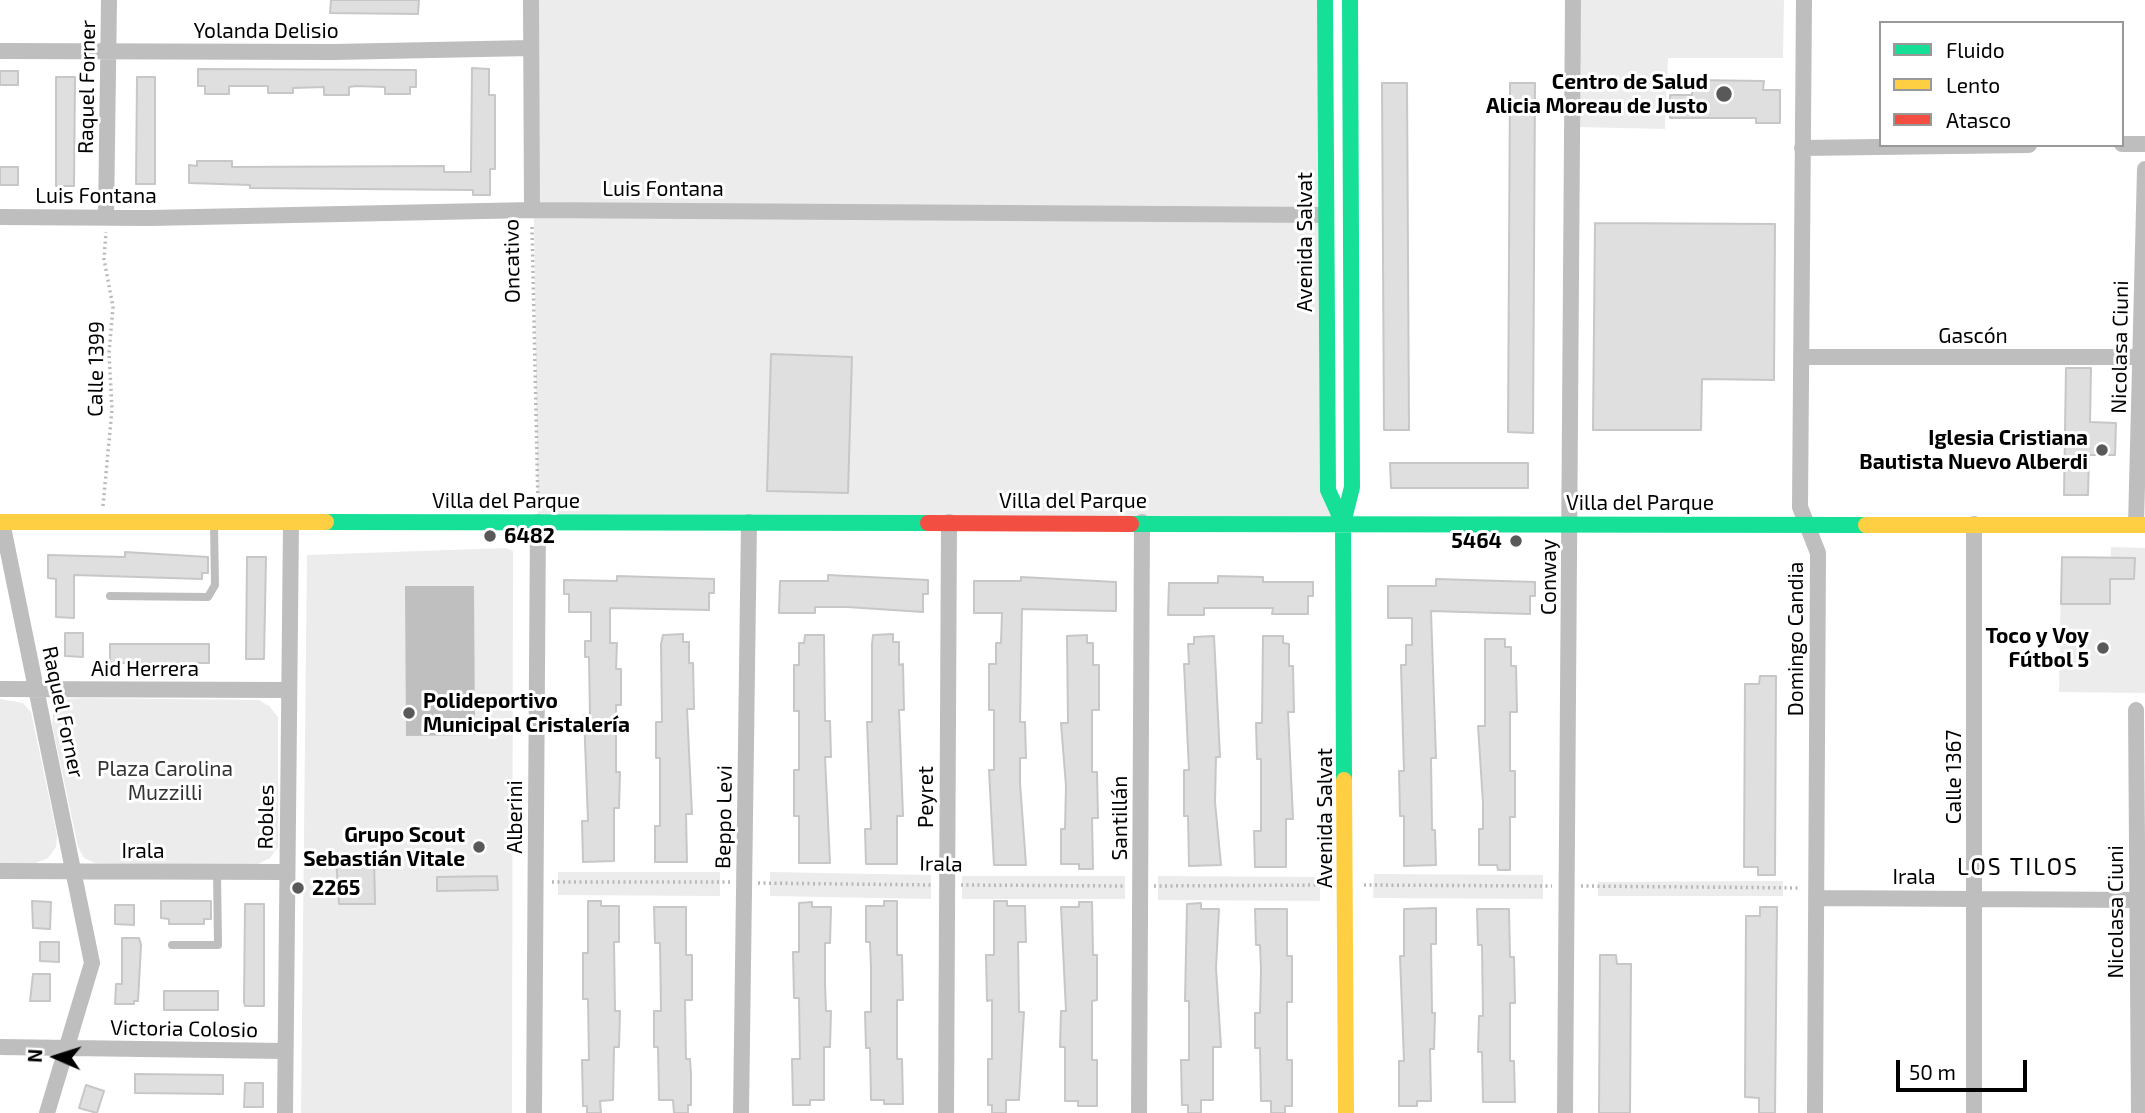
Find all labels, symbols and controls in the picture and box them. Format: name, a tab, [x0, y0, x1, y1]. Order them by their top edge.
street label: Yolanda Delisio	[193, 18, 339, 44]
street label: Raquel Forner	[73, 20, 101, 154]
legend	[1879, 21, 2124, 147]
text: Fluido	[1946, 37, 2005, 62]
place label: Centro de Salud Alicia Moreau de Justo	[1486, 69, 1708, 119]
text: Lento	[1946, 72, 2000, 97]
marker: Centro de Salud Alicia Moreau de Justo	[1714, 84, 1734, 104]
text: Atasco	[1946, 107, 2011, 132]
street label: Avenida Salvat	[1292, 172, 1318, 312]
street label: Luis Fontana	[602, 176, 724, 202]
street label: Luis Fontana	[35, 183, 157, 209]
street label: Oncativo	[499, 219, 525, 303]
street label: Nicolasa Ciuni	[2106, 280, 2134, 414]
street label: Calle 1399	[83, 321, 109, 417]
street label: Gascón	[1938, 323, 2008, 349]
place label: Iglesia Cristiana Bautista Nuevo Alberdi	[1859, 425, 2088, 475]
marker: Iglesia Cristiana Bautista Nuevo Alberdi	[2094, 442, 2110, 458]
street label: Villa del Parque	[432, 488, 580, 514]
street label: Villa del Parque	[999, 488, 1147, 514]
street label: Villa del Parque	[1566, 490, 1714, 516]
place label: 6482	[504, 523, 555, 549]
marker: 6482	[482, 528, 498, 544]
place label: 5464	[1451, 528, 1502, 554]
marker: 5464	[1508, 533, 1524, 549]
street label: Conway	[1536, 539, 1562, 615]
street label: Domingo Candia	[1783, 562, 1809, 716]
place label: Toco y Voy Fútbol 5	[1985, 623, 2089, 673]
marker: Toco y Voy Fútbol 5	[2095, 640, 2111, 656]
street label: Raquel Forner	[37, 644, 89, 780]
street label: Aid Herrera	[91, 656, 199, 682]
place label: Polideportivo Municipal Cristalería	[423, 688, 630, 738]
marker: Polideportivo Municipal Cristalería	[401, 705, 417, 721]
street label: Calle 1367	[1941, 730, 1967, 824]
street label: Avenida Salvat	[1312, 748, 1338, 888]
park label: Plaza Carolina Muzzilli	[97, 756, 233, 806]
street label: Beppo Levi	[710, 765, 738, 869]
street label: Peyret	[913, 766, 939, 828]
street label: Santillán	[1107, 776, 1133, 860]
street label: Alberini	[502, 780, 528, 854]
street label: Robles	[253, 784, 279, 850]
place label: Grupo Scout Sebastián Vitale	[303, 822, 465, 872]
street label: Irala	[121, 838, 165, 864]
marker: Grupo Scout Sebastián Vitale	[471, 839, 487, 855]
street label: Nicolasa Ciuni	[2103, 845, 2129, 979]
street label: Irala	[919, 851, 963, 877]
district label: LOS TILOS	[1958, 853, 2078, 881]
street label: Irala	[1892, 864, 1936, 890]
place label: 2265	[312, 875, 360, 901]
marker: 2265	[290, 880, 306, 896]
street label: Victoria Colosio	[110, 1015, 258, 1043]
north arrow	[21, 1022, 91, 1092]
scale bar	[1900, 1046, 2031, 1090]
text: N	[23, 1048, 46, 1063]
text: 50 m	[1909, 1059, 1956, 1084]

